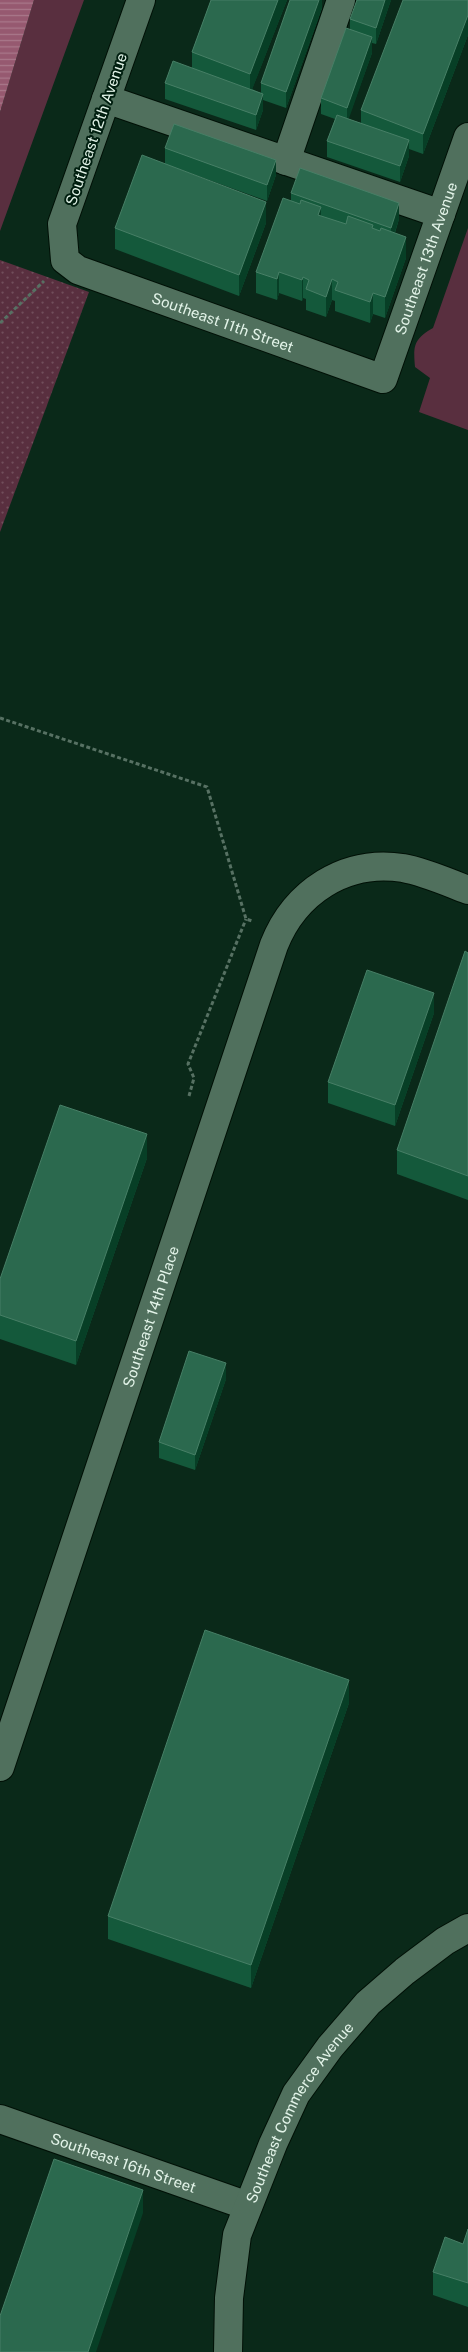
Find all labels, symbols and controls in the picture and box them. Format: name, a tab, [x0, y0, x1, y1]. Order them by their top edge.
street label: Southeast 12th Avenue	[62, 51, 130, 207]
street label: Southeast 13th Avenue	[391, 180, 460, 337]
street label: Southeast 11th Street	[150, 289, 296, 355]
street label: Southeast 14th Place	[119, 1243, 182, 1389]
street label: Southeast Commerce Avenue	[242, 2018, 356, 2205]
street label: Southeast 16th Street	[49, 2129, 199, 2196]

